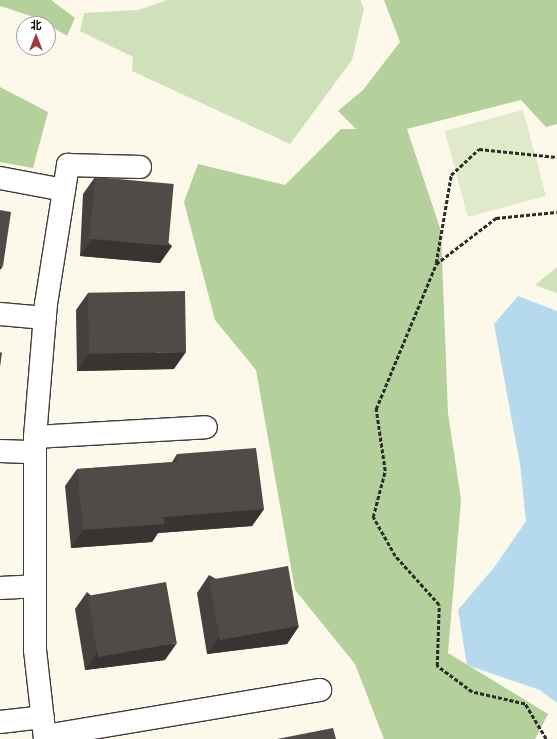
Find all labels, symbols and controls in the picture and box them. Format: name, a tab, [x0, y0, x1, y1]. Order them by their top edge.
north arrow	[16, 16, 56, 56]
text: 北	[31, 18, 42, 32]

